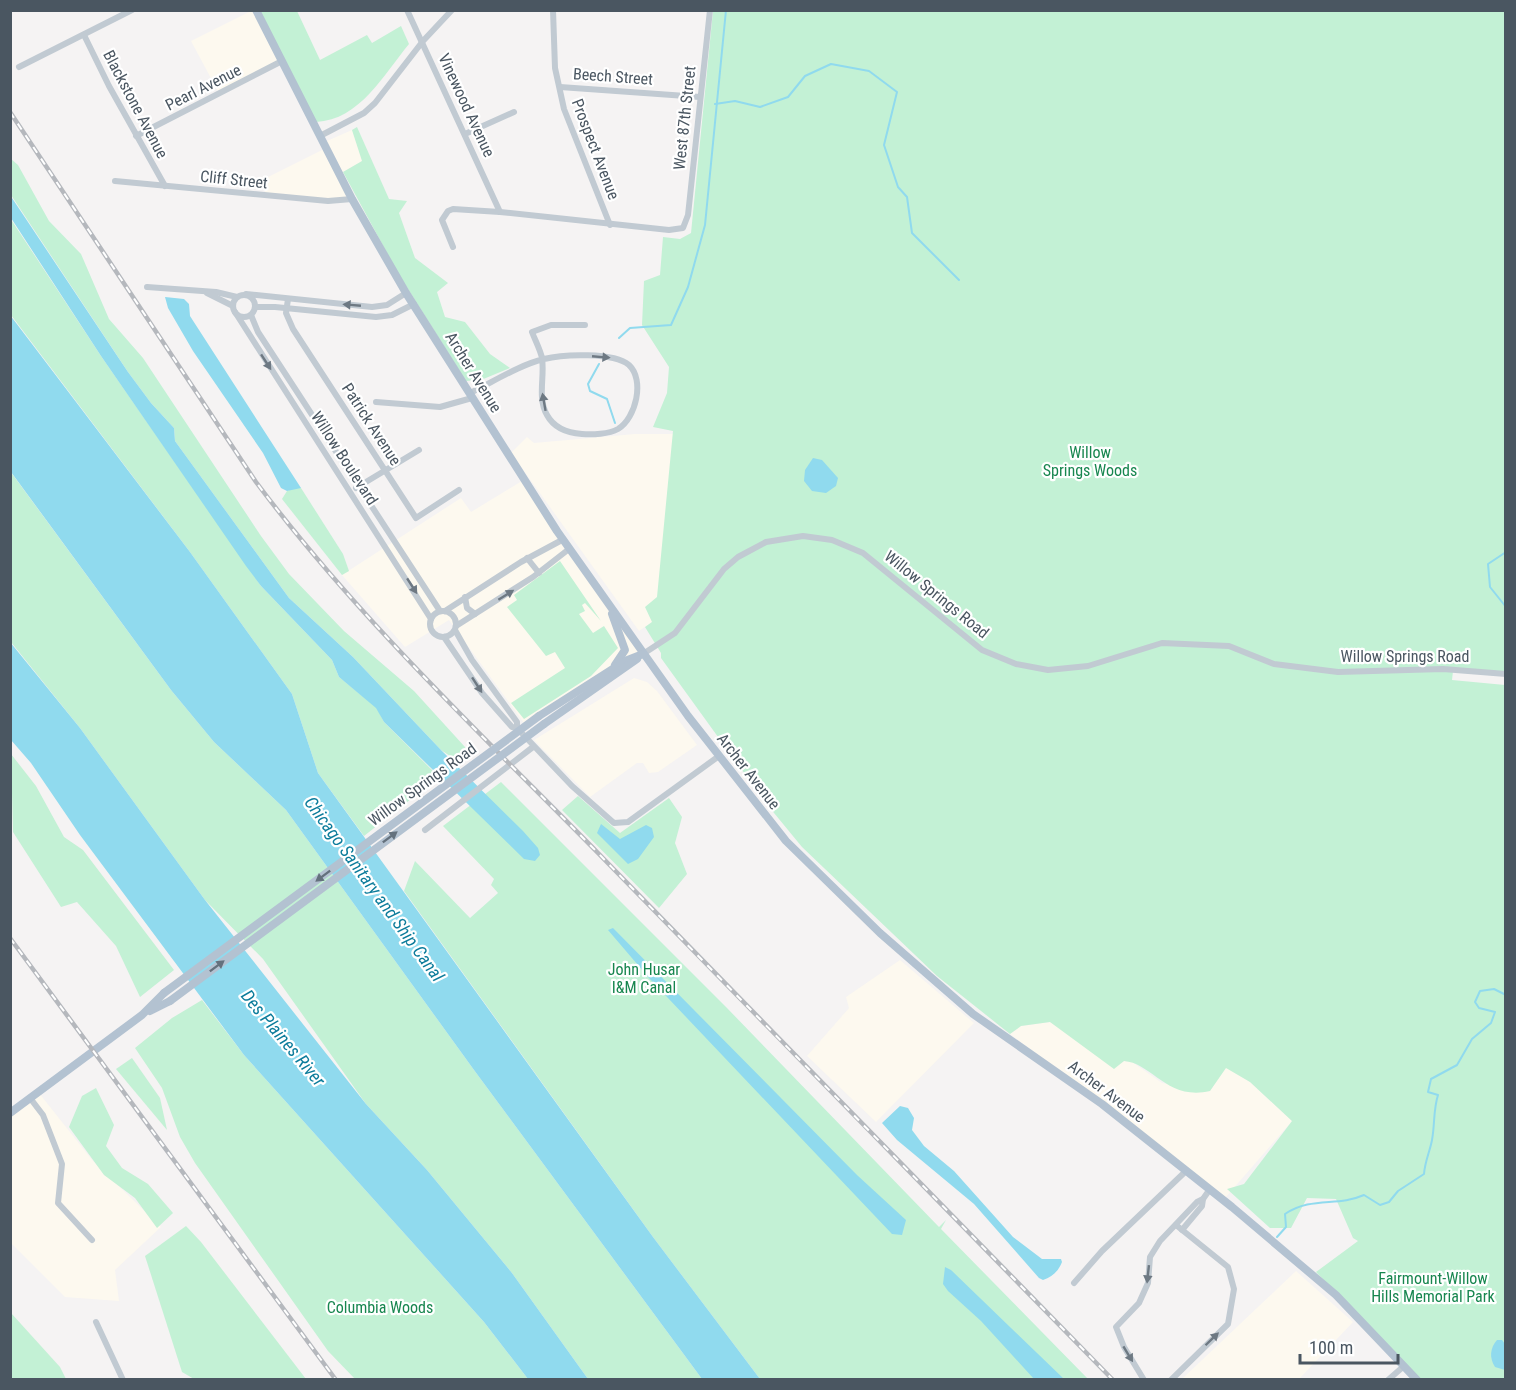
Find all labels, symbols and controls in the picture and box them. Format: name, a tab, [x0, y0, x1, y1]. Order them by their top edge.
street label: Blackstone Avenue	[99, 47, 172, 161]
street label: Vinewood Avenue	[434, 50, 499, 160]
street label: Pearl Avenue	[162, 60, 244, 115]
street label: Beech Street	[572, 64, 654, 89]
street label: West 87th Street	[670, 65, 699, 171]
street label: Prospect Avenue	[568, 96, 623, 202]
street label: Cliff Street	[199, 167, 269, 193]
one-way arrow	[342, 300, 361, 310]
street label: Archer Avenue	[441, 329, 506, 416]
one-way arrow	[591, 352, 610, 362]
one-way arrow	[260, 353, 272, 369]
street label: Patrick Avenue	[338, 380, 405, 469]
one-way arrow	[539, 392, 548, 411]
street label: Willow Boulevard	[307, 408, 382, 509]
park label: Willow Springs Woods	[1043, 443, 1137, 480]
street label: Willow Springs Road	[881, 546, 993, 642]
one-way arrow	[406, 578, 417, 594]
one-way arrow	[498, 590, 514, 601]
street label: Willow Springs Road	[1341, 647, 1469, 666]
one-way arrow	[471, 677, 482, 693]
street label: Archer Avenue	[713, 730, 784, 813]
street label: Willow Springs Road	[365, 739, 480, 830]
water label: Chicago Sanitary and Ship Canal	[300, 792, 449, 986]
one-way arrow	[383, 832, 398, 844]
one-way arrow	[316, 870, 332, 882]
one-way arrow	[208, 960, 224, 972]
park label: John Husar I&M Canal	[608, 960, 680, 997]
water label: Des Plaines River	[237, 985, 330, 1091]
street label: Archer Avenue	[1065, 1056, 1149, 1126]
one-way arrow	[1144, 1265, 1153, 1284]
park label: Fairmount-Willow Hills Memorial Park	[1371, 1269, 1496, 1306]
park label: Columbia Woods	[327, 1298, 433, 1317]
scale bar	[1300, 1327, 1398, 1365]
one-way arrow	[1205, 1332, 1219, 1346]
text: 100 m	[1309, 1337, 1353, 1358]
one-way arrow	[1123, 1346, 1134, 1362]

